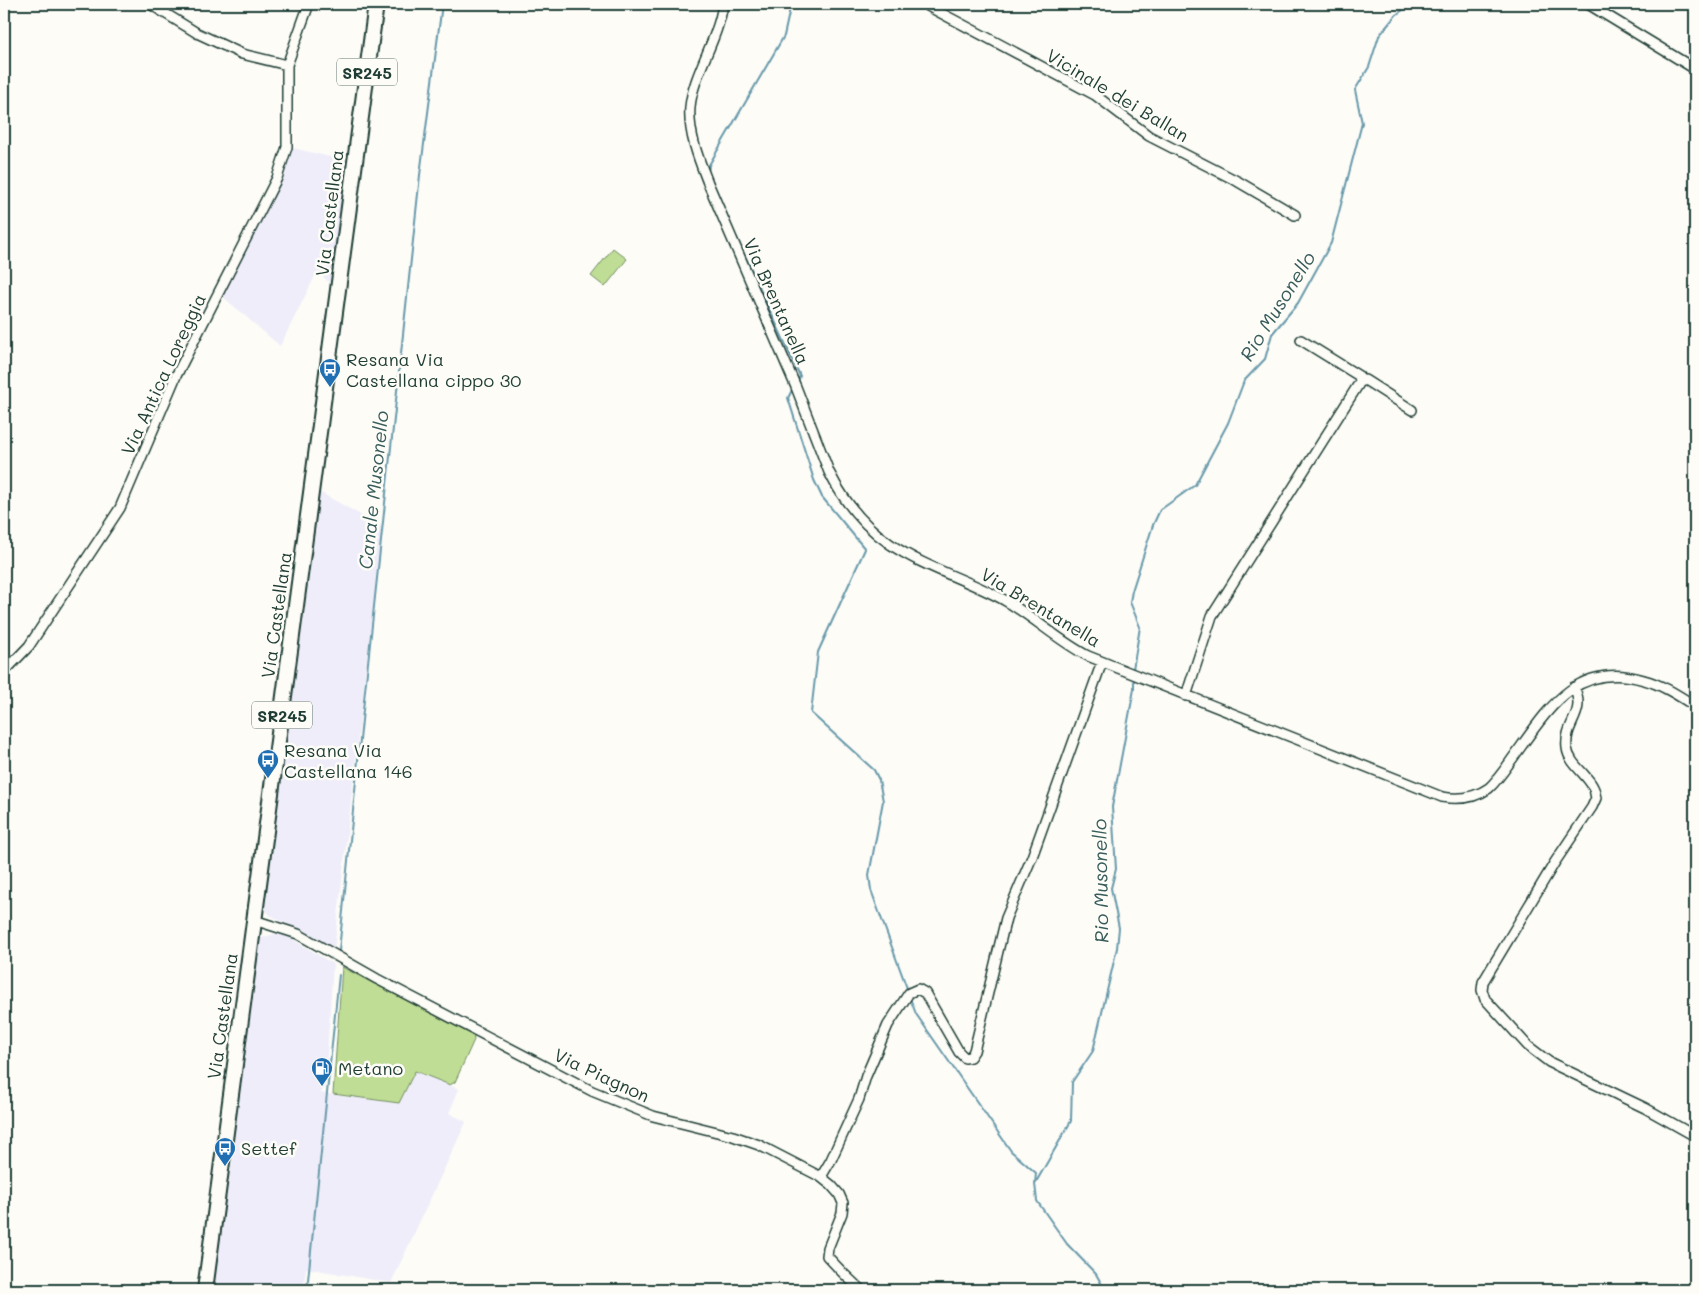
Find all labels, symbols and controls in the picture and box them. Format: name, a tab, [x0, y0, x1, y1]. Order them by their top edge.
street label: Vicinale dei Ballan	[1042, 43, 1194, 147]
road number: SR245	[337, 58, 397, 86]
street label: Via Castellana	[309, 148, 349, 278]
street label: Via Brentanella	[738, 234, 816, 368]
water label: Rio Musonello	[1233, 247, 1321, 365]
street label: Via Antica Loreggia	[115, 289, 211, 459]
place label: Resana Via Castellana cippo 30	[346, 347, 521, 392]
bus stop icon: Resana Via Castellana cippo 30	[318, 357, 342, 388]
water label: Canale Musonello	[352, 409, 394, 571]
street label: Via Castellana	[255, 550, 297, 680]
street label: Via Brentanella	[977, 562, 1105, 652]
road number: SR245	[252, 702, 312, 728]
place label: Resana Via Castellana 146	[284, 738, 413, 783]
bus stop icon: Resana Via Castellana 146	[256, 748, 280, 779]
water label: Rio Musonello	[1086, 819, 1114, 943]
street label: Via Castellana	[201, 951, 243, 1081]
street label: Via Piagnon	[550, 1042, 654, 1108]
fuel station icon: Metano	[310, 1056, 334, 1087]
place label: Metano	[338, 1056, 404, 1080]
bus stop icon: Settef	[213, 1136, 237, 1167]
place label: Settef	[241, 1136, 297, 1160]

